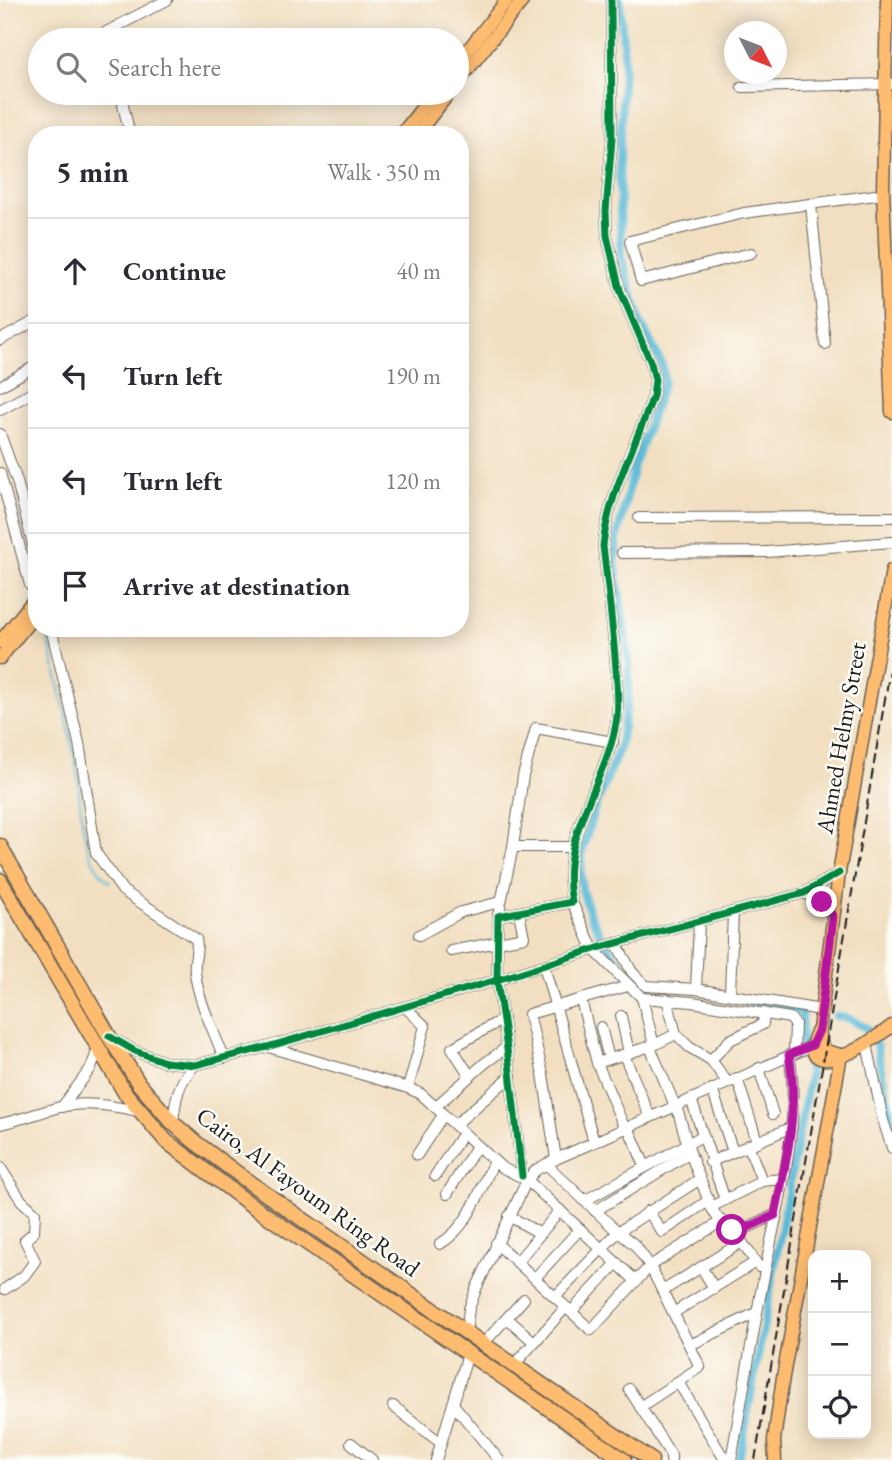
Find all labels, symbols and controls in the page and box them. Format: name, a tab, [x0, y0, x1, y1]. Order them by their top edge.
north arrow	[724, 21, 787, 84]
search box	[28, 28, 469, 105]
icon: search	[52, 48, 90, 86]
text: Search here	[108, 50, 221, 84]
text: 5 min	[56, 152, 129, 191]
text: Walk · 350 m	[327, 157, 441, 187]
icon: ahead	[56, 252, 94, 290]
text: Continue	[123, 254, 226, 288]
text: 40 m	[396, 256, 441, 286]
icon: left	[56, 357, 94, 395]
text: Turn left	[123, 359, 222, 393]
text: 190 m	[385, 361, 441, 391]
icon: left	[56, 462, 94, 500]
text: Turn left	[123, 464, 222, 498]
text: 120 m	[385, 466, 441, 496]
icon: arrive	[56, 567, 94, 605]
text: Arrive at destination	[123, 569, 350, 603]
street label: Ahmed Helmy Street	[808, 639, 873, 837]
route end	[806, 886, 837, 917]
street label: Cairo, Al Fayoum Ring Road	[190, 1100, 427, 1284]
route start	[716, 1214, 747, 1245]
map controls	[808, 1250, 871, 1439]
button: +	[808, 1250, 871, 1313]
button: −	[808, 1313, 871, 1376]
button: locate	[808, 1376, 871, 1439]

